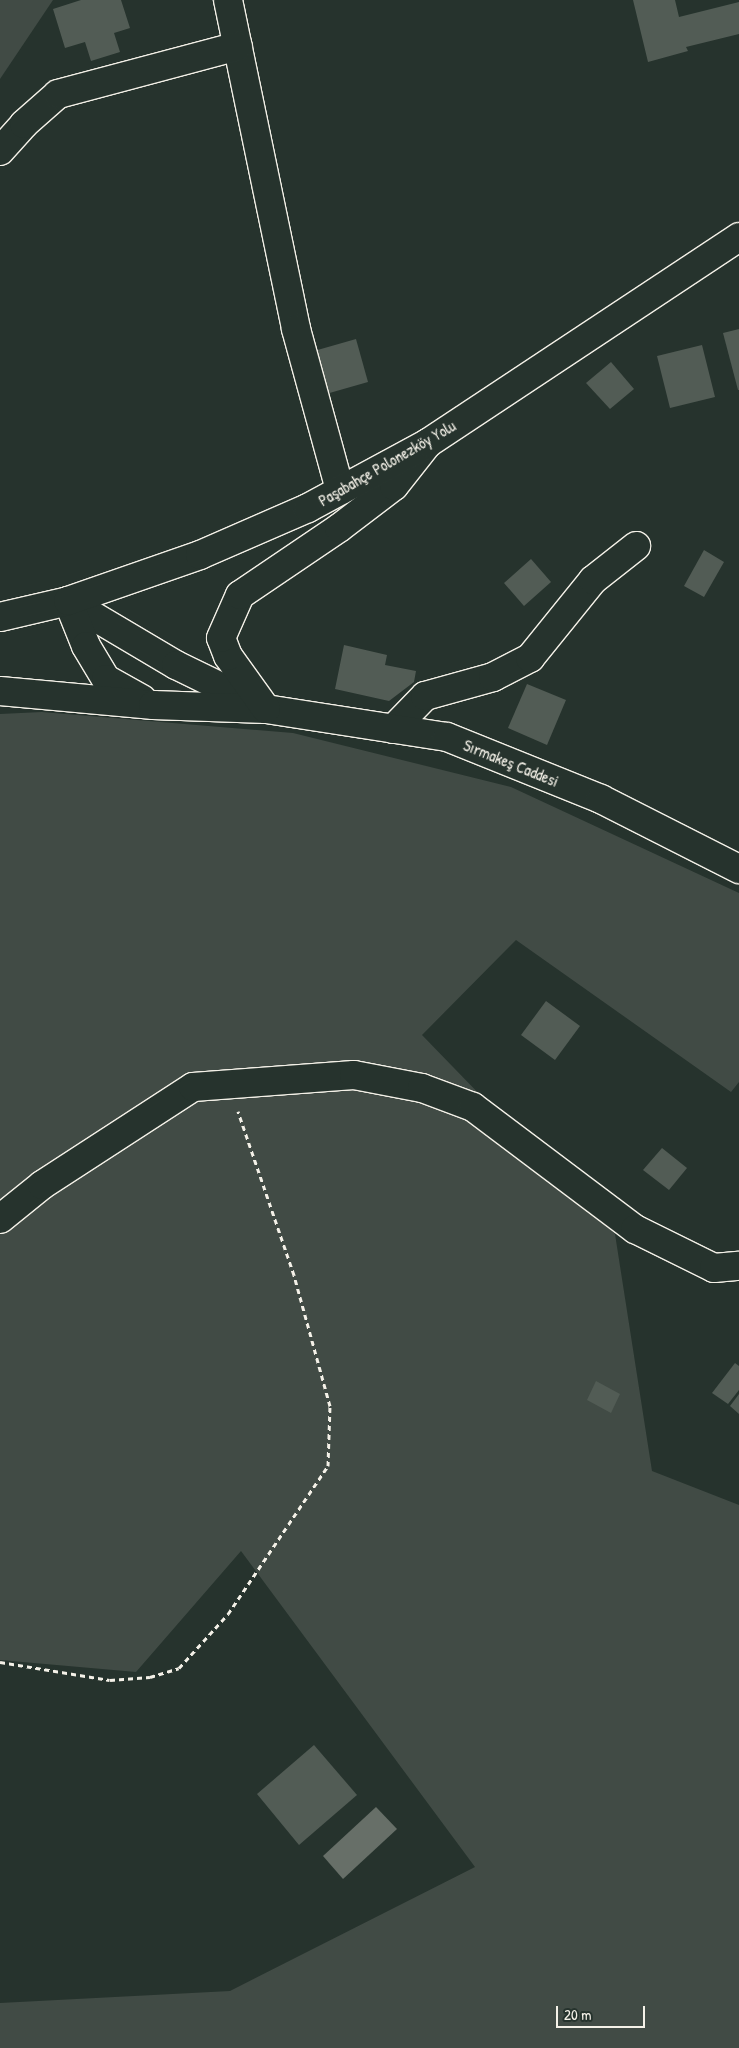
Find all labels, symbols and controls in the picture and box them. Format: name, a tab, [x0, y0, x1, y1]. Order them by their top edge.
street label: Paşabahçe Polonezköy Yolu	[315, 416, 459, 510]
street label: Sırmakeş Caddesi	[461, 735, 561, 791]
scale bar	[559, 1996, 648, 2028]
text: 20 m	[564, 2004, 591, 2025]

